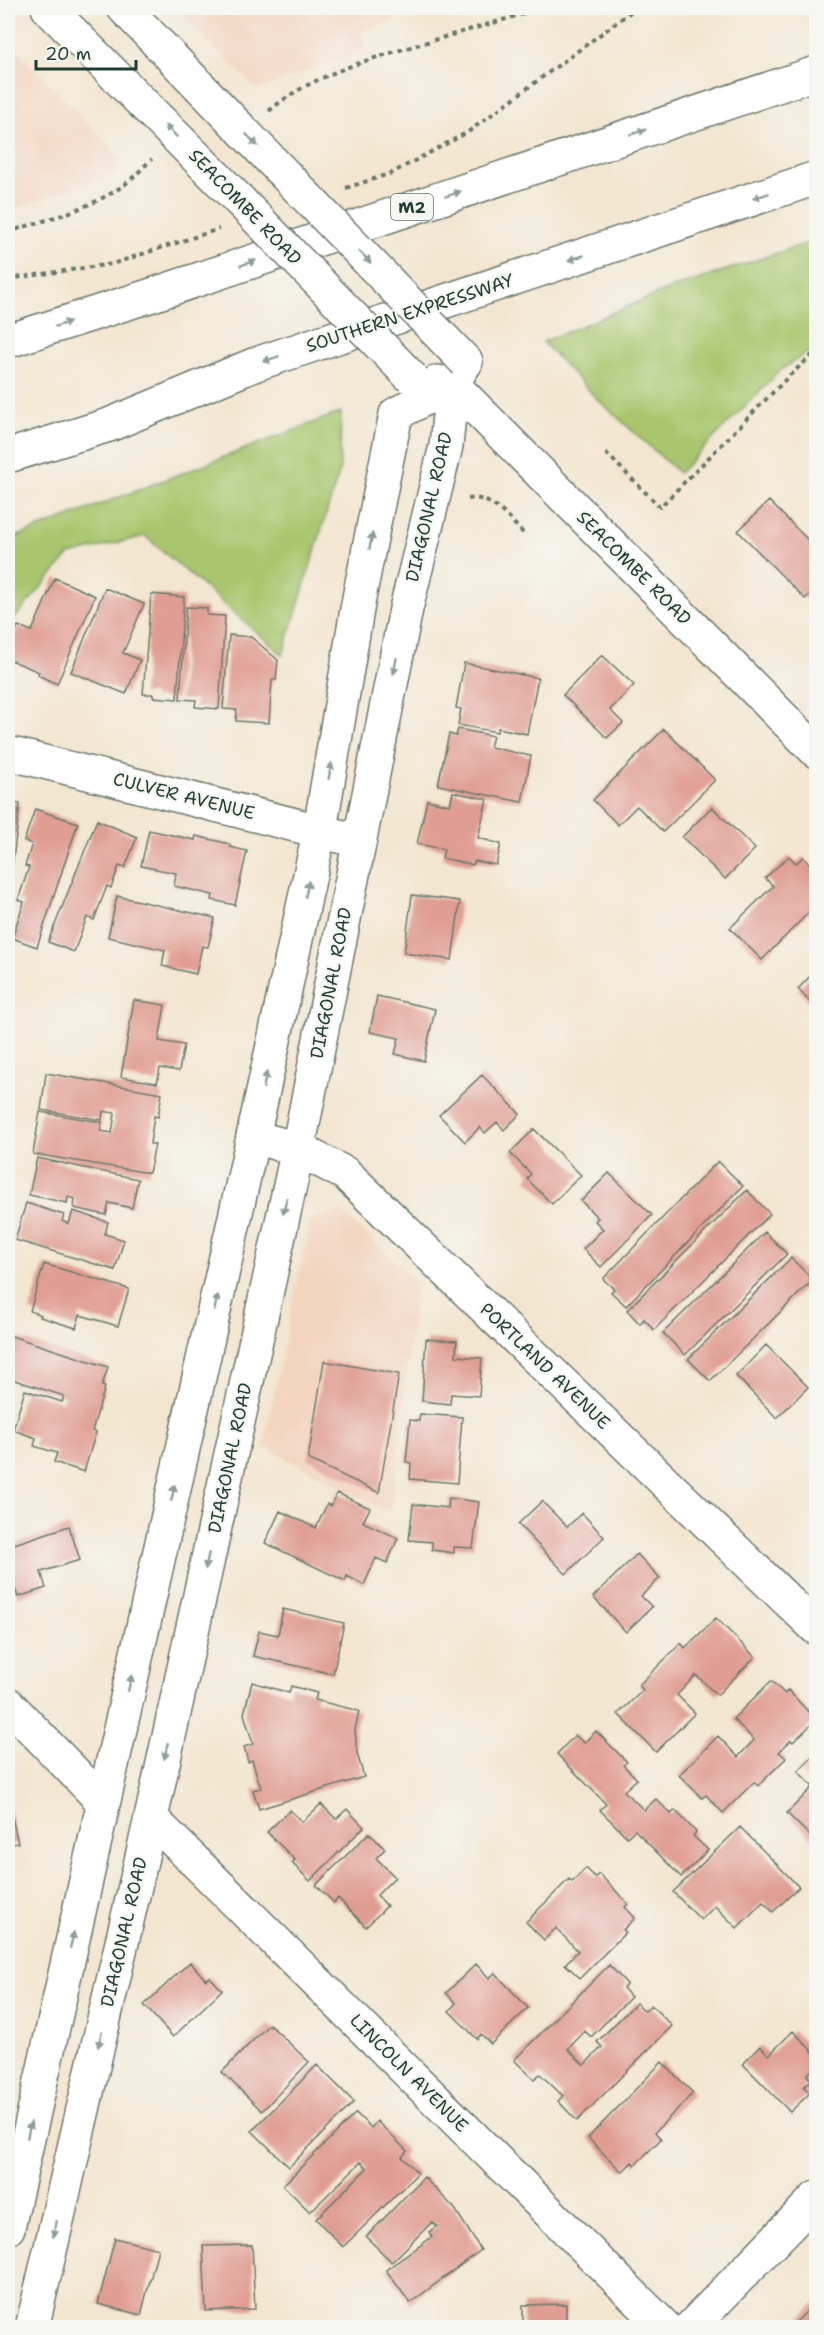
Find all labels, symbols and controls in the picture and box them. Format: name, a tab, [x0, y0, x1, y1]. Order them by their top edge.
scale bar	[36, 33, 136, 71]
text: 20 m	[45, 42, 91, 66]
one-way arrow	[164, 124, 178, 138]
one-way arrow	[629, 127, 647, 136]
one-way arrow	[245, 133, 259, 148]
street label: SEACOMBE ROAD	[183, 144, 307, 270]
one-way arrow	[444, 188, 462, 198]
one-way arrow	[752, 192, 770, 202]
road number: M2	[391, 194, 433, 220]
one-way arrow	[357, 250, 371, 264]
one-way arrow	[567, 254, 585, 263]
one-way arrow	[240, 257, 258, 267]
street label: SOUTHERN EXPRESSWAY	[303, 268, 517, 358]
one-way arrow	[54, 318, 72, 328]
one-way arrow	[262, 354, 280, 364]
street label: DIAGONAL ROAD	[400, 430, 458, 584]
street label: SEACOMBE ROAD	[572, 506, 697, 631]
one-way arrow	[366, 531, 376, 550]
one-way arrow	[390, 657, 399, 676]
one-way arrow	[325, 762, 334, 781]
street label: CULVER AVENUE	[111, 767, 257, 825]
one-way arrow	[302, 880, 312, 898]
street label: DIAGONAL ROAD	[305, 905, 357, 1061]
one-way arrow	[261, 1071, 271, 1089]
one-way arrow	[280, 1197, 290, 1216]
one-way arrow	[211, 1294, 221, 1312]
street label: PORTLAND AVENUE	[475, 1297, 615, 1435]
street label: DIAGONAL ROAD	[202, 1380, 258, 1535]
one-way arrow	[168, 1484, 178, 1502]
one-way arrow	[202, 1552, 212, 1570]
one-way arrow	[125, 1674, 135, 1692]
one-way arrow	[160, 1742, 170, 1761]
street label: DIAGONAL ROAD	[95, 1855, 153, 2009]
one-way arrow	[68, 1930, 77, 1949]
street label: LINCOLN AVENUE	[344, 2008, 474, 2138]
one-way arrow	[94, 2029, 104, 2048]
one-way arrow	[25, 2121, 35, 2139]
one-way arrow	[50, 2219, 60, 2238]

